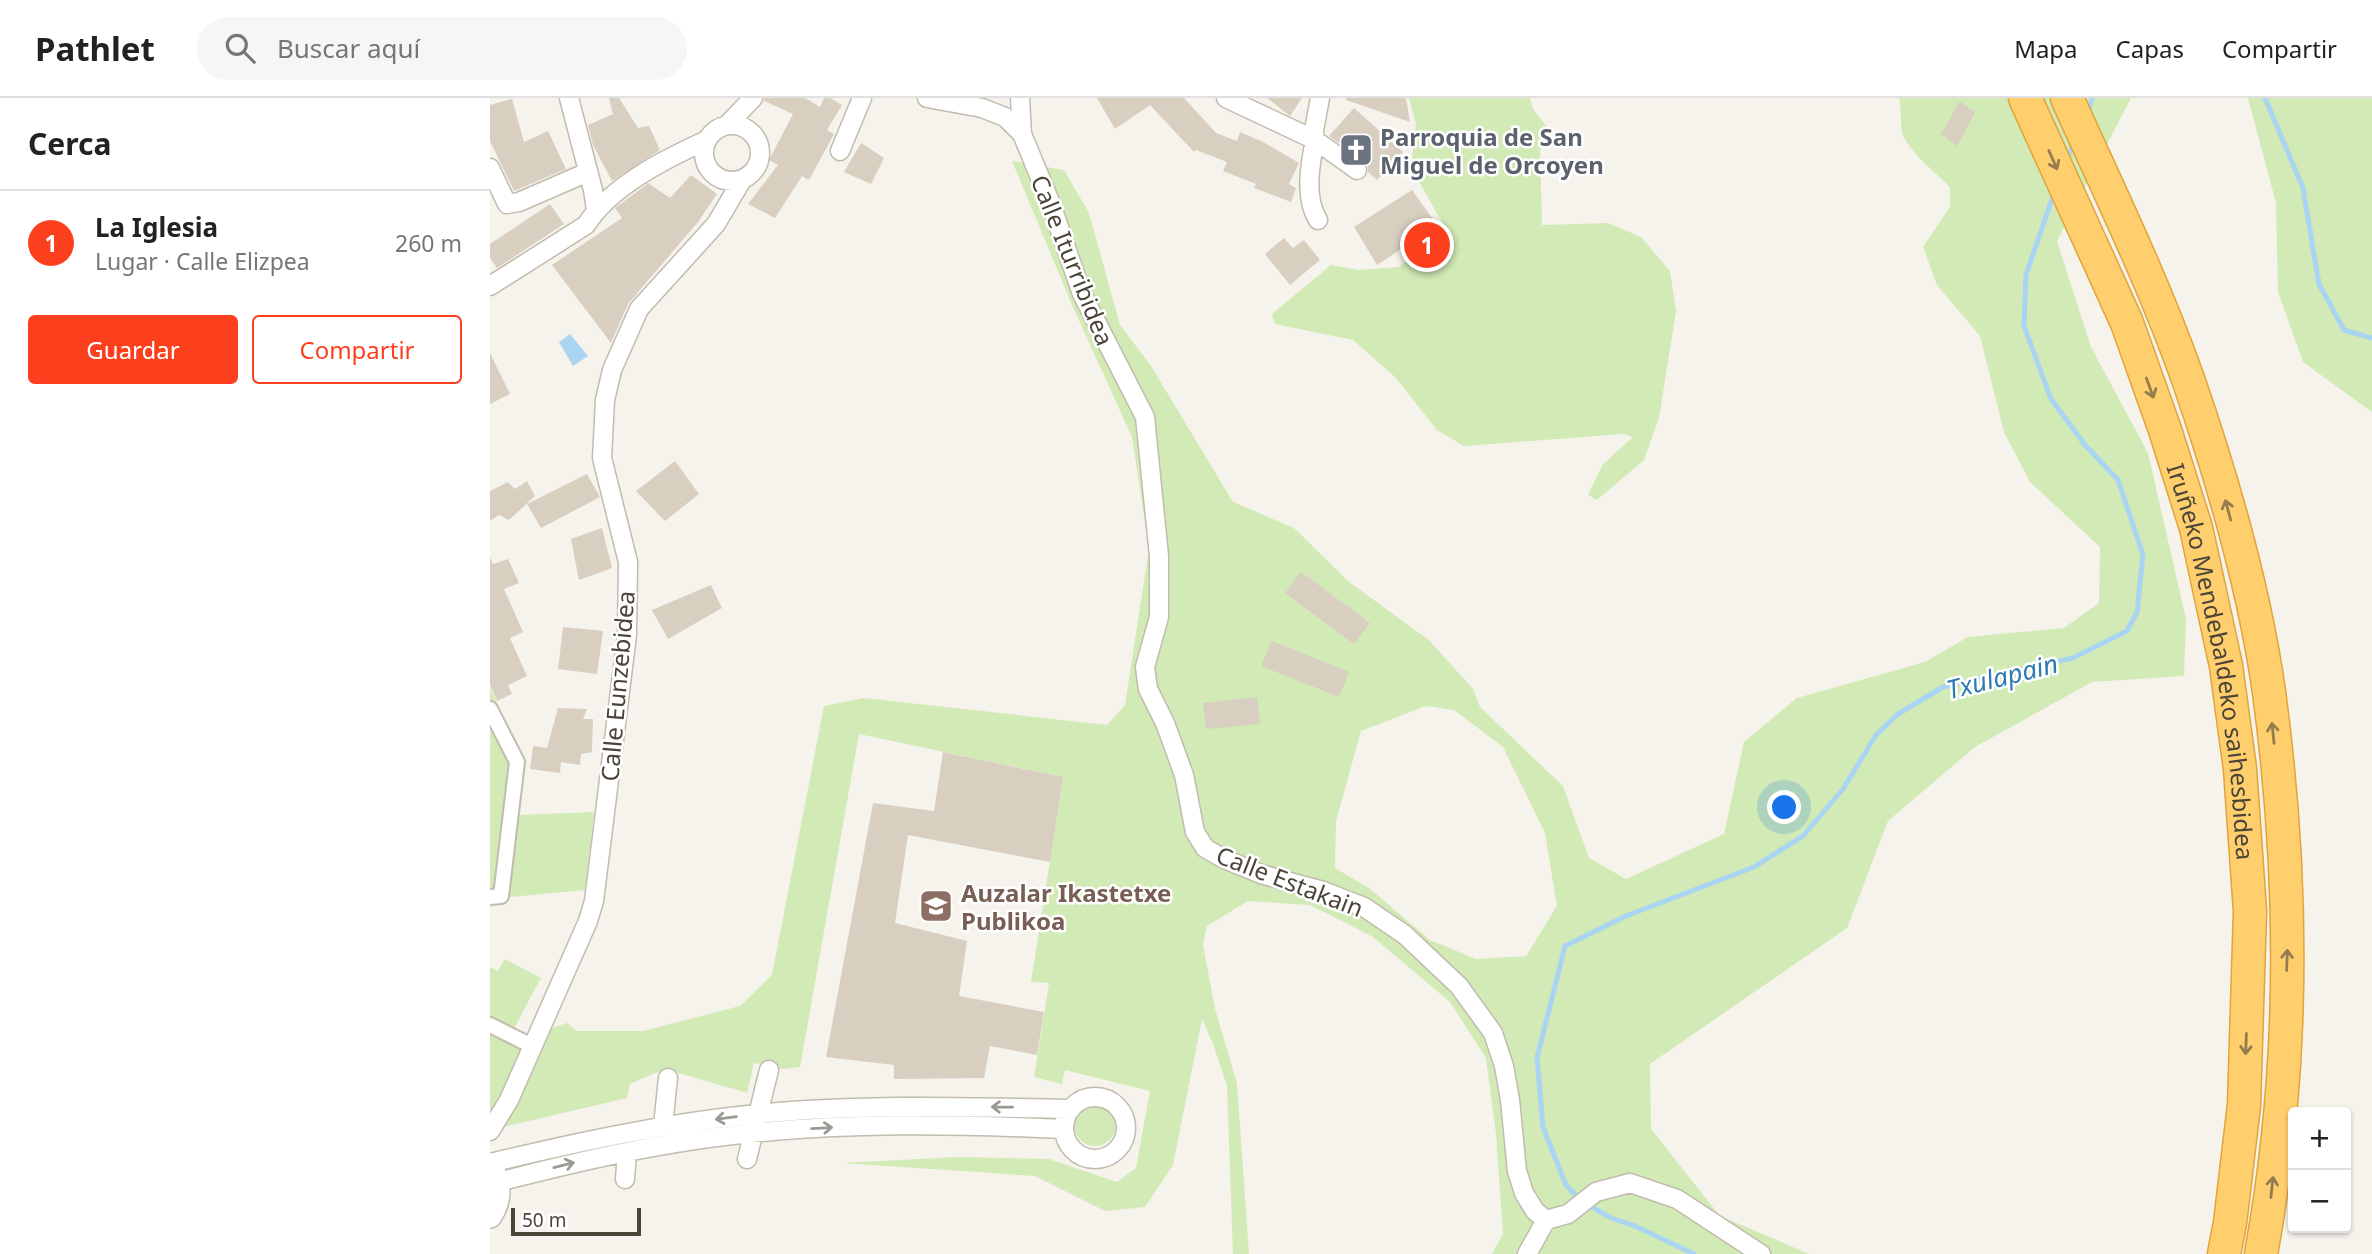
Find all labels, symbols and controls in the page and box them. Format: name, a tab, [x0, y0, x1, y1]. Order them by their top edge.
search box	[197, 17, 687, 80]
text: Pathlet	[35, 26, 155, 71]
icon: search	[221, 29, 259, 67]
text: Buscar aquí	[277, 30, 420, 66]
text: Mapa	[2014, 32, 2078, 65]
text: Capas	[2116, 32, 2184, 65]
text: Compartir	[2222, 32, 2337, 65]
place label: Parroquia de San Miguel de Orcoyen	[1380, 120, 1604, 181]
text: Cerca	[28, 123, 111, 164]
church icon: Parroquia de San Miguel de Orcoyen	[1337, 131, 1375, 169]
one-way arrow	[2047, 149, 2060, 170]
street label: Calle Iturribidea	[1024, 170, 1122, 350]
text: La Iglesia	[95, 209, 218, 245]
pin: 1	[1404, 219, 1450, 271]
text: 1	[44, 227, 58, 259]
text: 260 m	[395, 227, 462, 259]
text: Lugar · Calle Elizpea	[95, 245, 310, 277]
button: Guardar	[28, 315, 238, 384]
button: Compartir	[252, 315, 462, 384]
one-way arrow	[2145, 376, 2157, 398]
street label: Iruñeko Mendebaldeko saihesbidea	[2160, 459, 2263, 861]
one-way arrow	[2221, 499, 2234, 521]
street label: Calle Eunzebidea	[592, 589, 642, 783]
water label: Txulapain	[1942, 645, 2062, 707]
one-way arrow	[2266, 722, 2279, 745]
your location	[1767, 790, 1801, 824]
street label: Calle Estakain	[1212, 838, 1368, 924]
place label: Auzalar Ikastetxe Publikoa	[961, 876, 1171, 937]
school or university icon: Auzalar Ikastetxe Publikoa	[917, 887, 955, 925]
one-way arrow	[2281, 949, 2294, 972]
one-way arrow	[2239, 1033, 2252, 1056]
one-way arrow	[991, 1101, 1014, 1114]
map controls	[2288, 1107, 2351, 1233]
button: +	[2288, 1107, 2351, 1170]
one-way arrow	[715, 1112, 738, 1125]
one-way arrow	[810, 1121, 833, 1134]
one-way arrow	[552, 1158, 575, 1171]
button: −	[2288, 1170, 2351, 1233]
one-way arrow	[2266, 1176, 2279, 1198]
scale bar	[511, 1205, 640, 1237]
text: 50 m	[522, 1207, 566, 1233]

